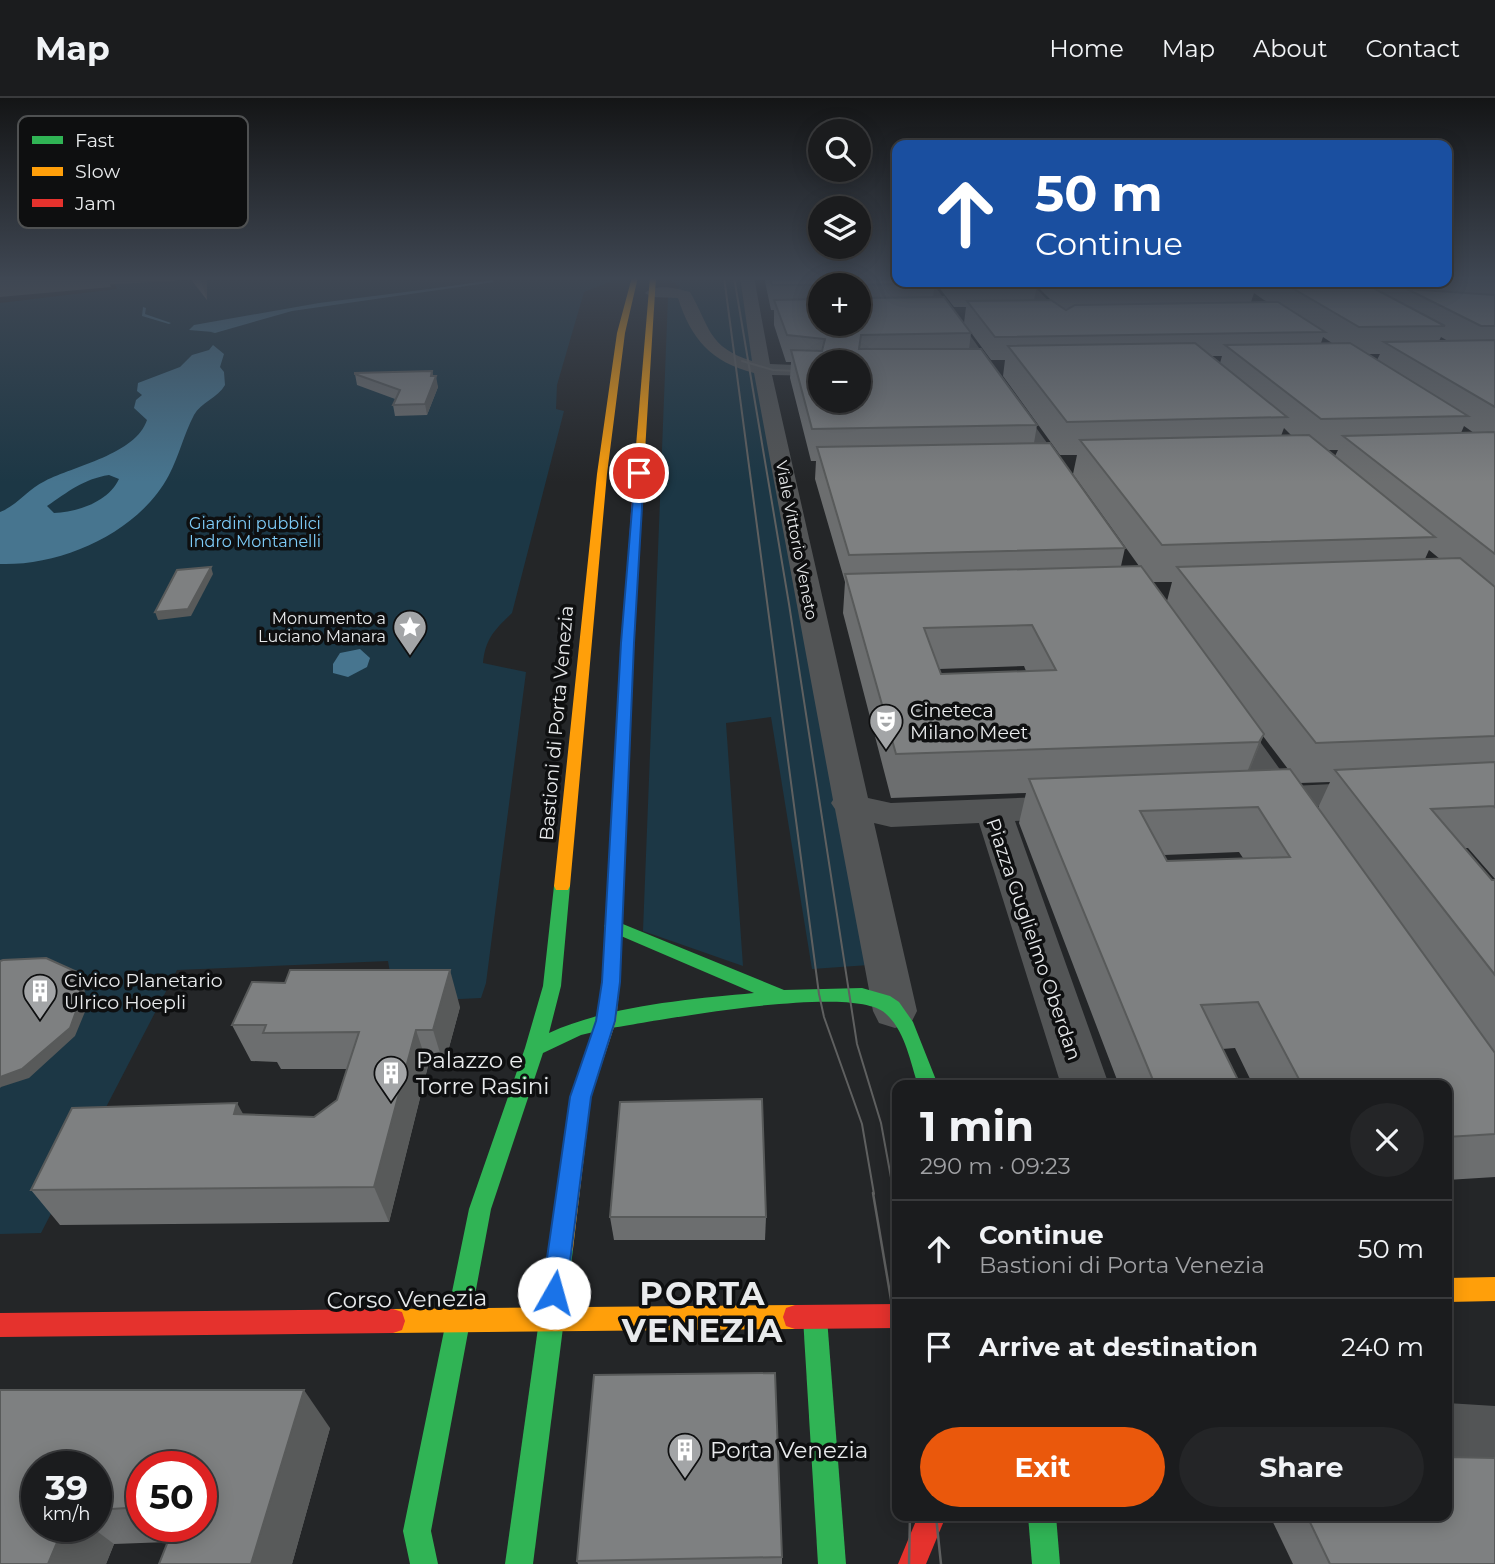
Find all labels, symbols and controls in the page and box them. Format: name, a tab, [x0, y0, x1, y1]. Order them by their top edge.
text: Map	[35, 28, 110, 68]
text: Home	[1049, 34, 1124, 63]
text: Map	[1162, 34, 1215, 63]
text: About	[1253, 34, 1327, 63]
text: Contact	[1365, 34, 1460, 63]
legend	[18, 116, 248, 228]
map controls	[808, 119, 871, 413]
button: search	[808, 119, 871, 182]
text: Fast	[75, 129, 115, 152]
text: Slow	[75, 160, 120, 183]
text: 50 m	[1035, 164, 1163, 223]
icon: ahead	[920, 168, 1011, 259]
text: Jam	[74, 192, 116, 215]
button: layers	[808, 196, 871, 259]
text: Continue	[1035, 224, 1183, 263]
button: +	[808, 273, 871, 336]
button: −	[808, 350, 871, 413]
pin	[609, 443, 669, 503]
icon: arrive	[620, 454, 658, 492]
street label: Viale Vittorio Veneto	[772, 459, 821, 621]
park label: Giardini pubblici Indro Montanelli	[189, 514, 321, 551]
street label: Bastioni di Porta Venezia	[535, 604, 578, 842]
place icon: Monumento a Luciano Manara	[391, 608, 429, 657]
place label: Monumento a Luciano Manara	[258, 609, 386, 646]
place label: Cineteca Milano Meet	[910, 699, 1028, 744]
theatre icon: Cineteca Milano Meet	[867, 702, 905, 751]
street label: Piazza Guglielmo Oberdan	[981, 815, 1086, 1063]
place label: Civico Planetario Ulrico Hoepli	[64, 969, 223, 1014]
building icon: Civico Planetario Ulrico Hoepli	[21, 972, 59, 1021]
place label: Palazzo e Torre Rasini	[416, 1046, 549, 1100]
building icon: Palazzo e Torre Rasini	[372, 1054, 410, 1103]
text: 1 min	[920, 1100, 1034, 1152]
button: close	[1350, 1103, 1424, 1177]
text: 290 m · 09:23	[920, 1152, 1071, 1180]
text: Continue	[979, 1219, 1104, 1251]
icon: ahead	[920, 1230, 958, 1268]
text: 50 m	[1358, 1233, 1424, 1265]
text: Bastioni di Porta Venezia	[979, 1251, 1265, 1279]
position arrow	[517, 1256, 591, 1330]
district label: PORTA VENEZIA	[621, 1274, 784, 1350]
street label: Corso Venezia	[326, 1284, 488, 1314]
icon: arrive	[920, 1328, 958, 1366]
text: Arrive at destination	[979, 1331, 1258, 1363]
text: 240 m	[1341, 1331, 1424, 1363]
button: Exit	[920, 1427, 1165, 1507]
button: Share	[1179, 1427, 1424, 1507]
building icon: Porta Venezia	[666, 1431, 704, 1480]
place label: Porta Venezia	[710, 1436, 868, 1464]
speed limit sign: 50	[126, 1451, 217, 1542]
text: 39	[45, 1466, 88, 1509]
text: km/h	[42, 1503, 91, 1525]

